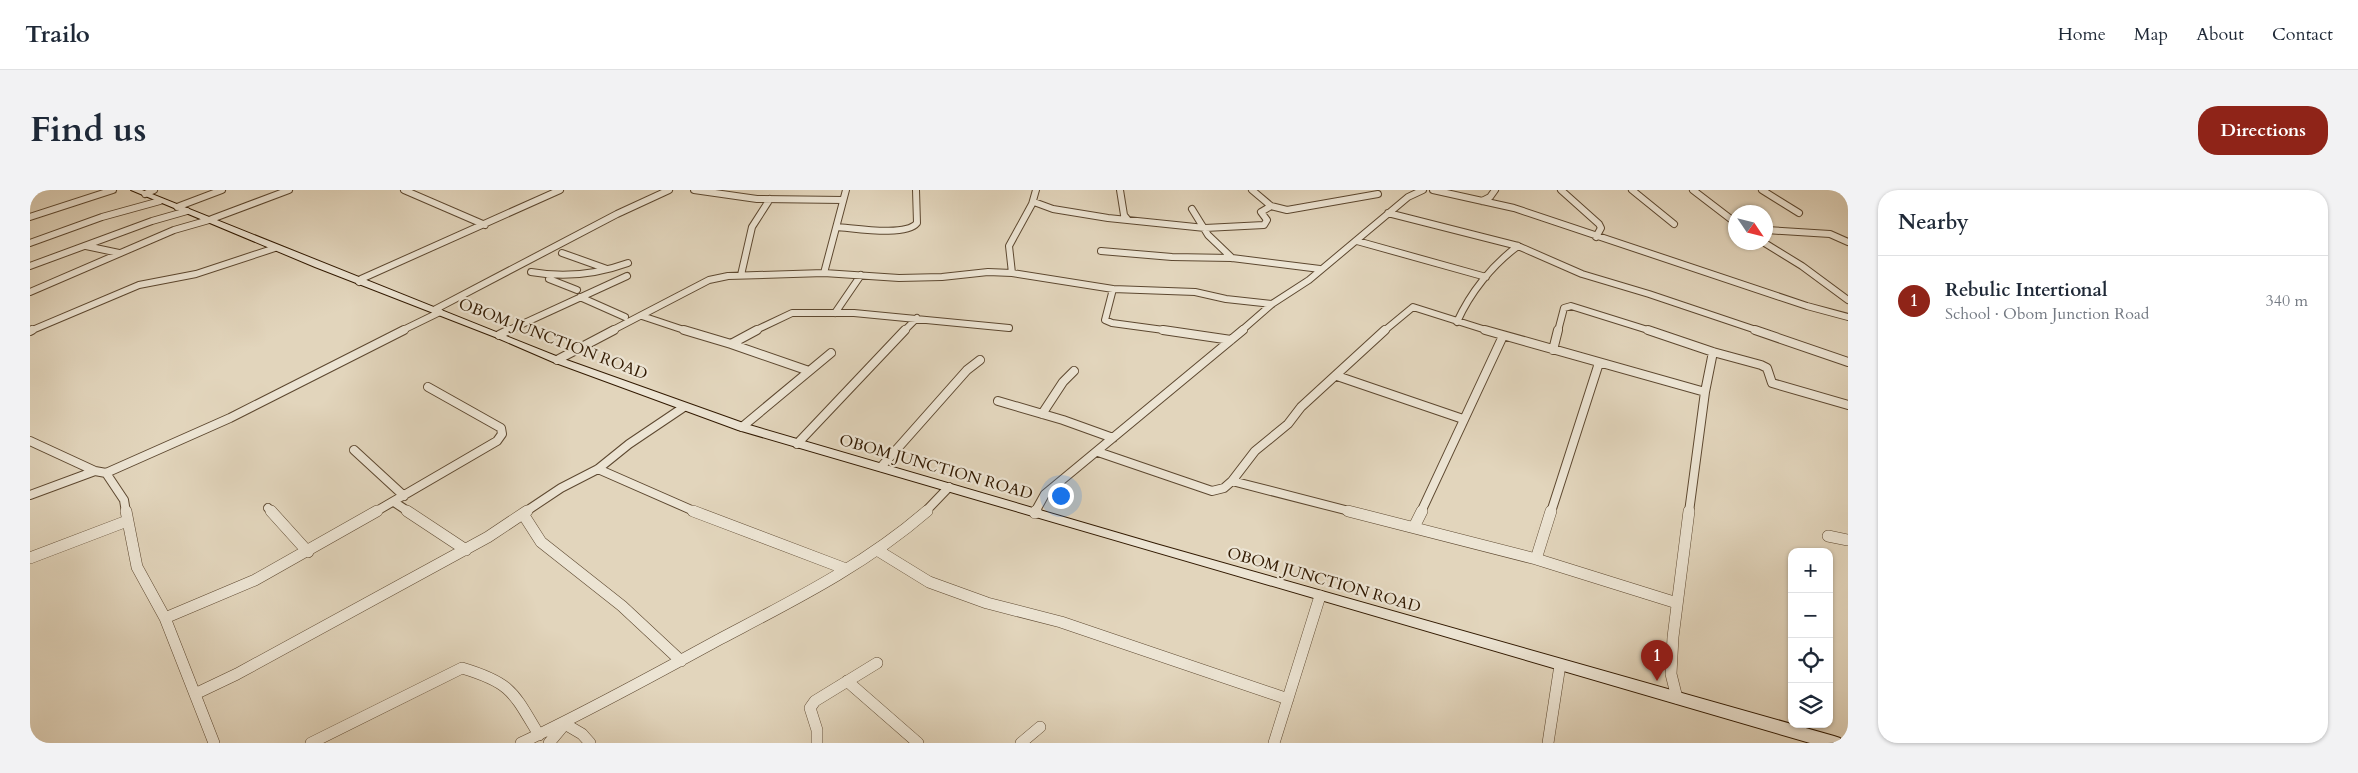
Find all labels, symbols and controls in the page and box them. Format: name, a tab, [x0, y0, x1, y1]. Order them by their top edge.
text: Trailo	[25, 18, 90, 51]
text: Home	[2058, 22, 2106, 47]
text: Map	[2134, 22, 2168, 47]
text: About	[2196, 22, 2244, 47]
text: Contact	[2272, 22, 2333, 47]
text: Find us	[30, 106, 146, 154]
button: Directions	[2198, 106, 2328, 155]
north arrow	[1728, 205, 1773, 250]
text: Nearby	[1898, 208, 1969, 237]
text: Rebulic Intertional	[1945, 277, 2108, 303]
text: 1	[1910, 290, 1918, 312]
text: 340 m	[2266, 290, 2308, 312]
street label: OBOM JUNCTION ROAD	[455, 293, 651, 385]
text: School · Obom Junction Road	[1945, 303, 2149, 325]
street label: OBOM JUNCTION ROAD	[837, 429, 1035, 505]
your location	[1048, 483, 1074, 509]
street label: OBOM JUNCTION ROAD	[1225, 542, 1423, 618]
map controls	[1788, 548, 1833, 728]
button: +	[1788, 548, 1833, 593]
button: −	[1788, 593, 1833, 638]
button: locate	[1788, 638, 1833, 683]
pin: 1	[1641, 640, 1673, 681]
button: layers	[1788, 683, 1833, 728]

